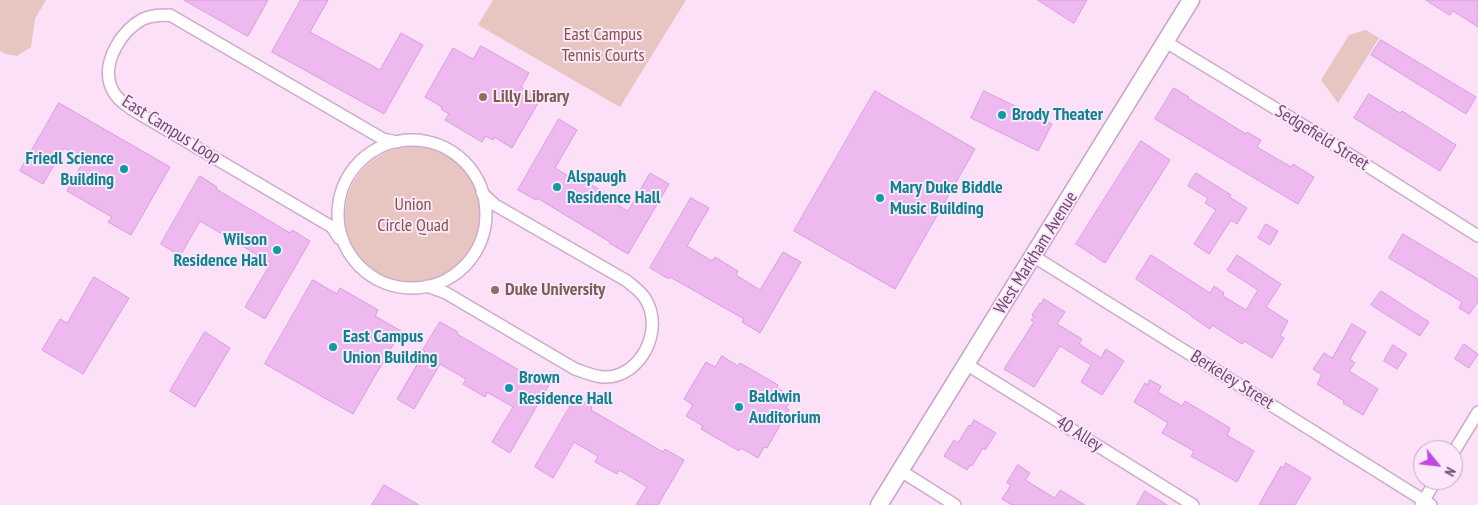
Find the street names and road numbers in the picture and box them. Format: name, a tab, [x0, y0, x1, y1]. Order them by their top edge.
street label: East Campus Loop	[118, 91, 224, 169]
street label: Sedgefield Street	[1271, 101, 1373, 175]
street label: West Markham Avenue	[990, 188, 1082, 318]
street label: Berkeley Street	[1186, 346, 1278, 414]
street label: 40 Alley	[1052, 411, 1106, 457]

